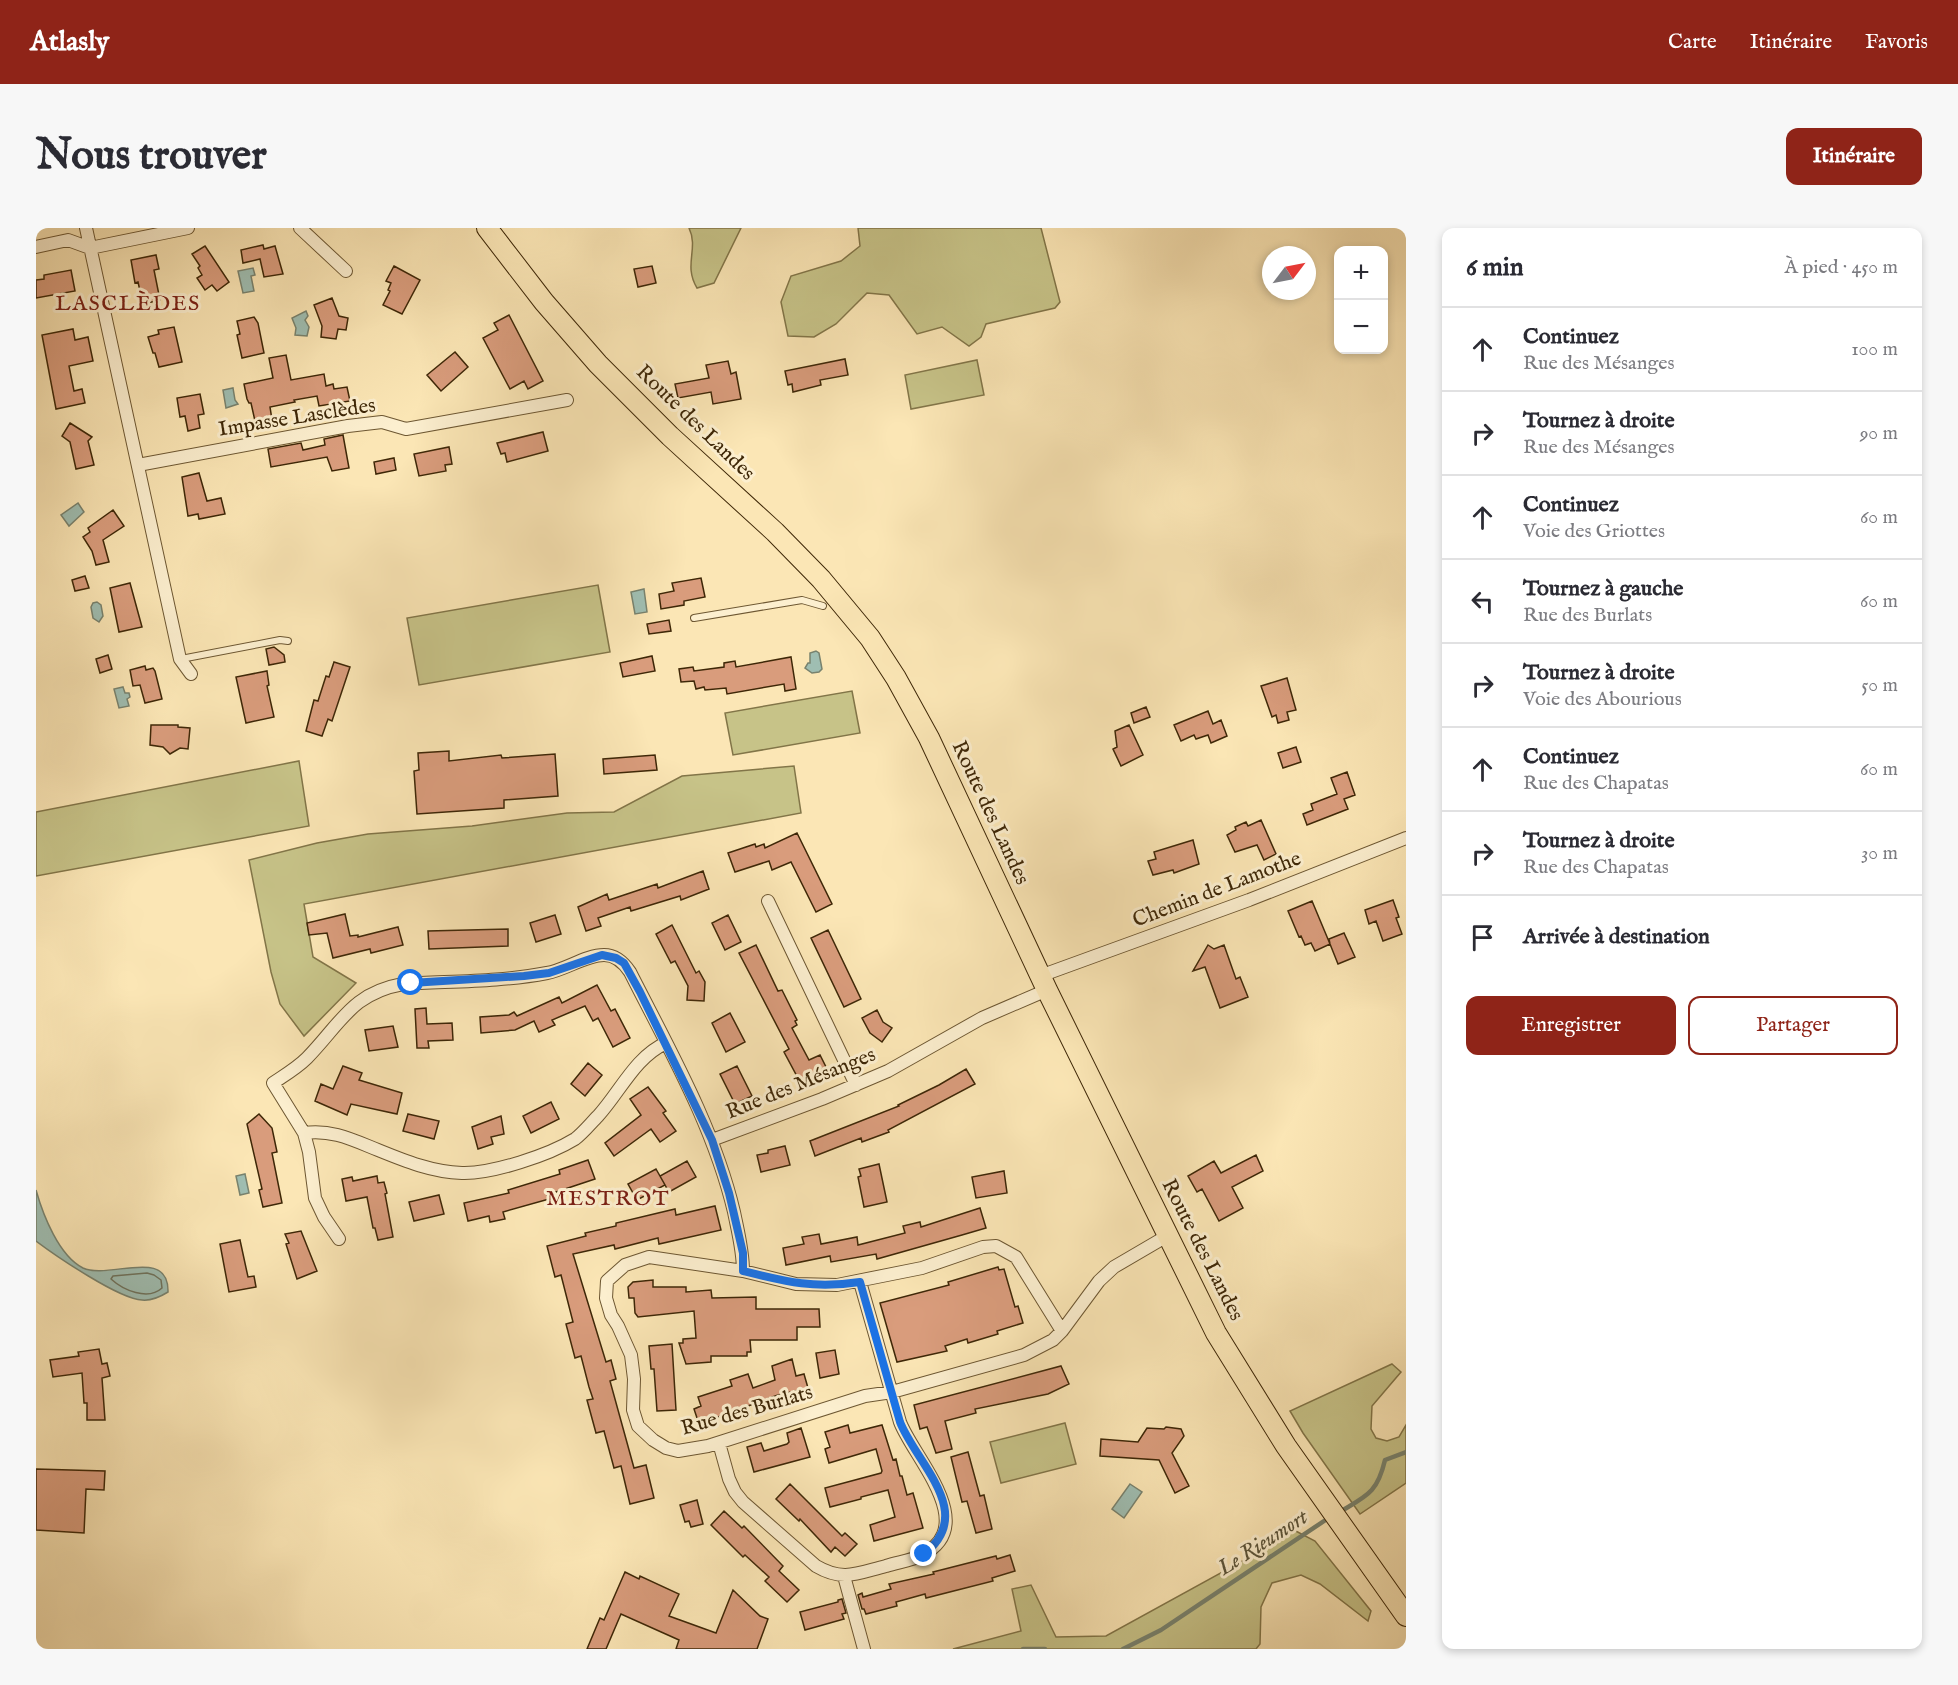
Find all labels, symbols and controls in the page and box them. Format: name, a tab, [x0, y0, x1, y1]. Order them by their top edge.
text: Atlasly	[30, 25, 109, 60]
text: Carte	[1668, 29, 1717, 56]
text: Itinéraire	[1750, 29, 1832, 56]
text: Favoris	[1865, 29, 1928, 56]
button: Itinéraire	[1786, 128, 1922, 185]
text: Nous trouver	[36, 130, 267, 183]
north arrow	[1262, 246, 1316, 300]
map controls	[1334, 246, 1388, 354]
button: +	[1334, 246, 1388, 300]
text: 6 min	[1466, 251, 1524, 284]
text: À pied · 450 m	[1785, 255, 1898, 280]
district label: LASCLÈDES	[55, 290, 201, 318]
button: −	[1334, 300, 1388, 354]
text: Continuez	[1523, 323, 1619, 351]
icon: ahead	[1466, 333, 1499, 366]
text: 100 m	[1851, 337, 1898, 362]
text: Rue des Mésanges	[1523, 351, 1674, 376]
street label: Route des Landes	[630, 359, 760, 487]
street label: Impasse Lasclèdes	[217, 392, 377, 444]
text: Tournez à droite	[1523, 407, 1674, 435]
icon: right	[1466, 417, 1499, 450]
text: 90 m	[1860, 421, 1898, 446]
text: Rue des Mésanges	[1523, 435, 1674, 460]
text: Continuez	[1523, 491, 1619, 519]
icon: ahead	[1466, 501, 1499, 534]
text: 60 m	[1860, 505, 1898, 530]
text: Voie des Griottes	[1523, 519, 1665, 544]
text: Tournez à gauche	[1523, 575, 1683, 603]
icon: left	[1466, 585, 1499, 618]
text: 60 m	[1860, 589, 1898, 614]
text: Rue des Burlats	[1523, 603, 1652, 628]
text: Tournez à droite	[1523, 659, 1674, 687]
icon: right	[1466, 669, 1499, 702]
text: 50 m	[1861, 673, 1898, 698]
text: Voie des Abourious	[1523, 687, 1682, 712]
street label: Route des Landes	[945, 737, 1035, 889]
text: Continuez	[1523, 743, 1619, 771]
icon: ahead	[1466, 753, 1499, 786]
text: 60 m	[1860, 757, 1898, 782]
text: Rue des Chapatas	[1523, 771, 1669, 796]
text: Tournez à droite	[1523, 827, 1674, 855]
icon: right	[1466, 837, 1499, 870]
text: 30 m	[1861, 841, 1898, 866]
street label: Chemin de Lamothe	[1129, 845, 1305, 935]
text: Rue des Chapatas	[1523, 855, 1669, 880]
icon: arrive	[1466, 921, 1499, 954]
text: Arrivée à destination	[1523, 923, 1710, 951]
route start	[397, 969, 423, 995]
button: Enregistrer	[1466, 996, 1676, 1055]
button: Partager	[1688, 996, 1898, 1055]
street label: Rue des Mésanges	[722, 1042, 880, 1126]
street label: Route des Landes	[1155, 1175, 1249, 1325]
district label: MESTROT	[546, 1185, 670, 1213]
street label: Rue des Burlats	[678, 1379, 816, 1443]
water label: Le Rieumort	[1212, 1503, 1314, 1583]
route end	[910, 1540, 936, 1566]

